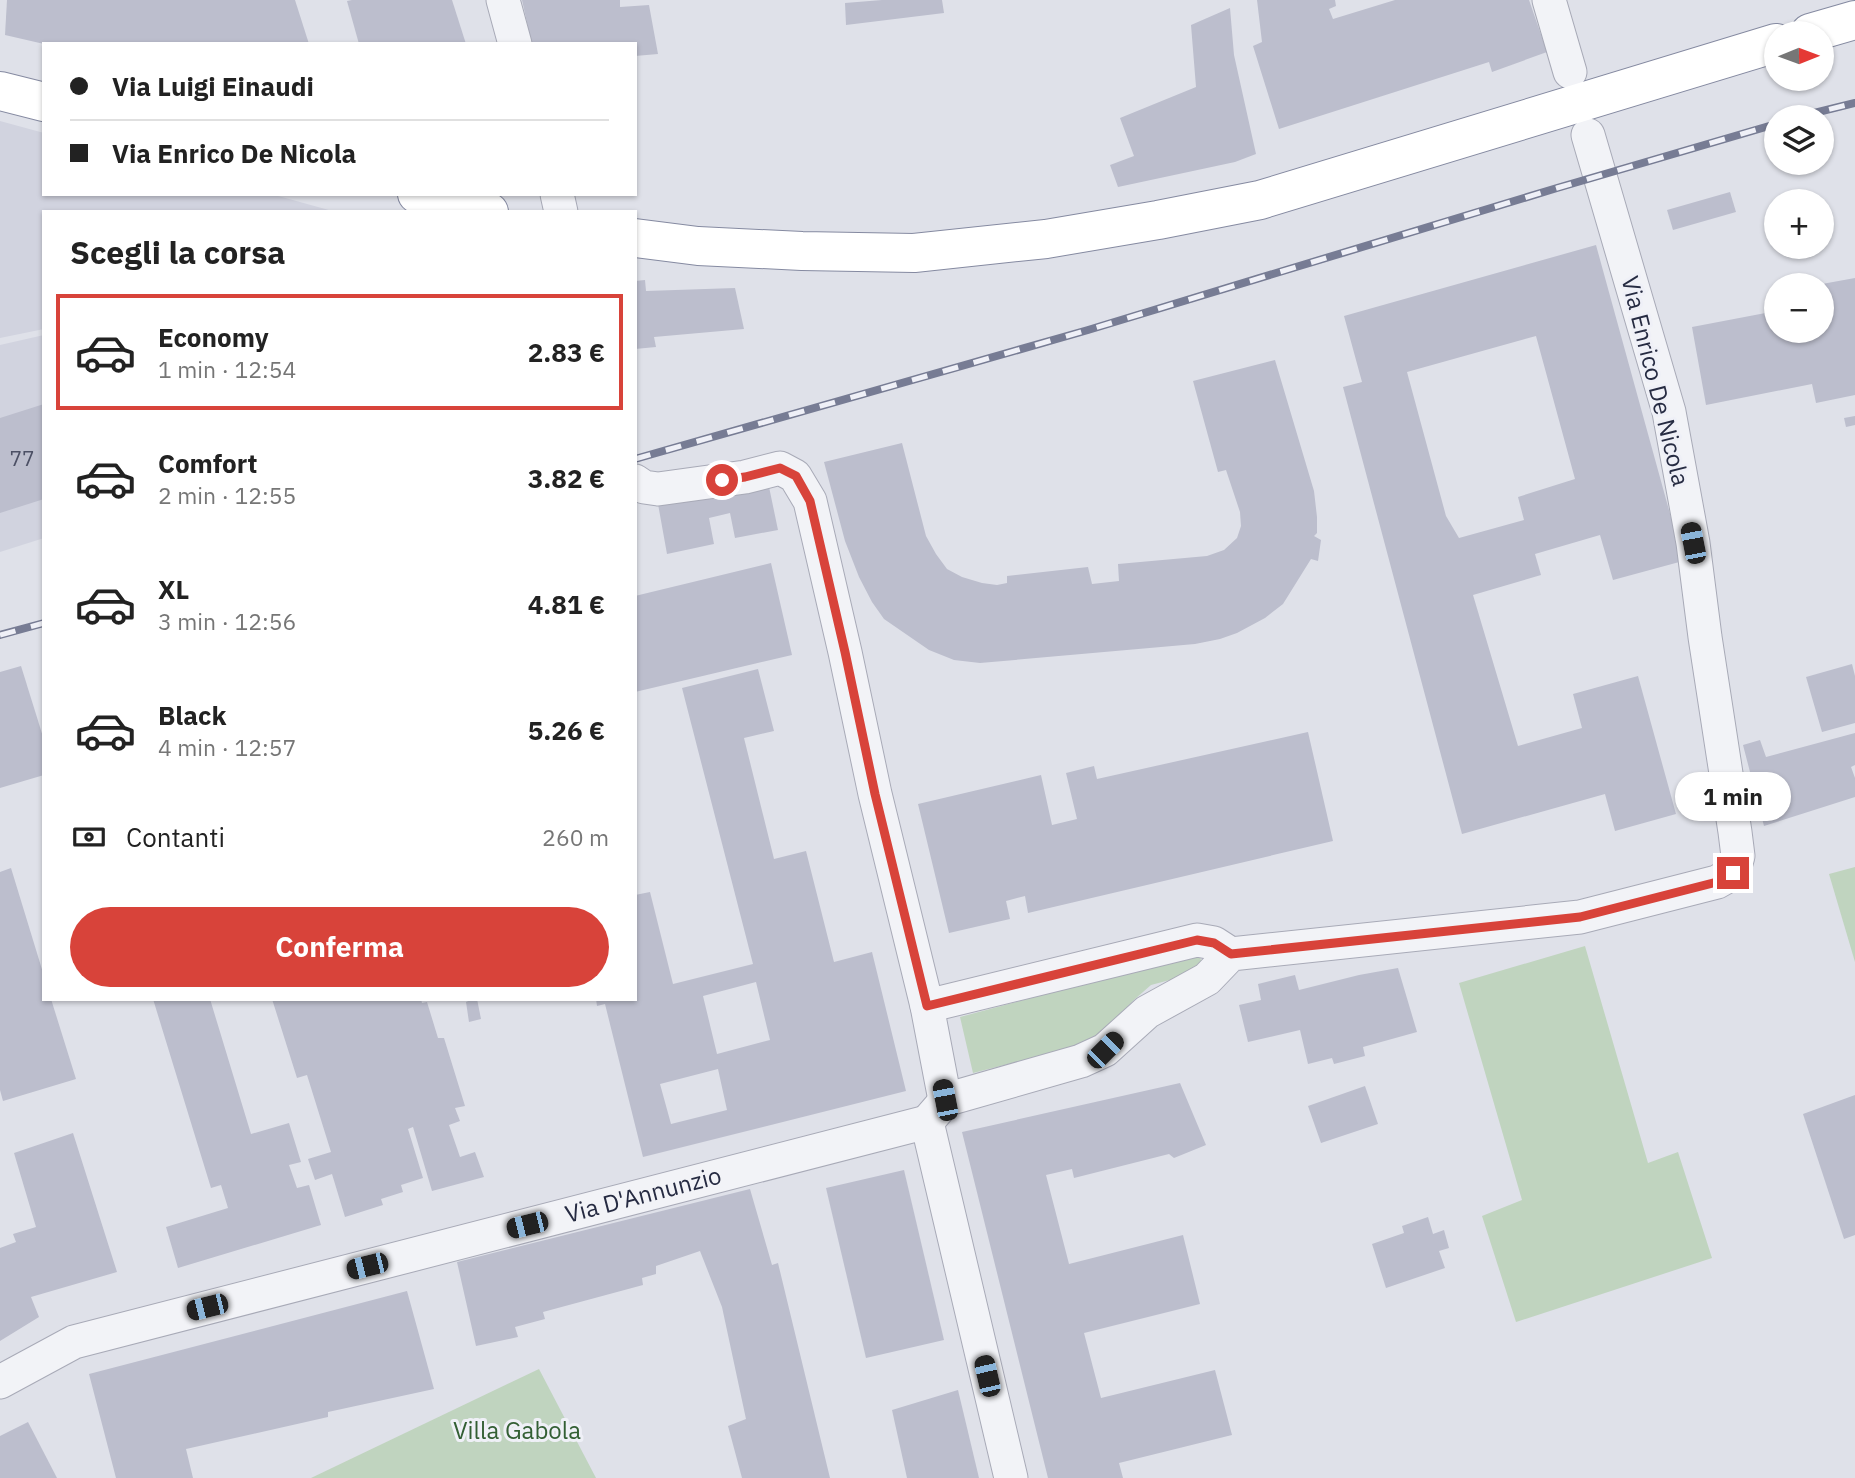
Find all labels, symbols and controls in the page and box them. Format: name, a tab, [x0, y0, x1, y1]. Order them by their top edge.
north arrow	[1764, 21, 1834, 91]
map controls	[1764, 21, 1834, 343]
text: Via Luigi Einaudi	[112, 69, 314, 103]
button: layers	[1764, 105, 1834, 175]
text: Via Enrico De Nicola	[112, 136, 356, 170]
button: +	[1764, 189, 1834, 259]
text: Scegli la corsa	[70, 231, 286, 273]
street label: Via Enrico De Nicola	[1614, 272, 1698, 489]
button: −	[1764, 273, 1834, 343]
text: Economy	[158, 320, 269, 354]
icon: car	[74, 321, 137, 384]
text: 2.83 €	[528, 335, 605, 369]
text: 1 min · 12:54	[158, 354, 296, 384]
house number: 77	[9, 444, 35, 472]
text: Comfort	[158, 446, 257, 480]
icon: car	[74, 447, 137, 510]
text: 3.82 €	[528, 461, 605, 495]
route start	[706, 464, 738, 496]
text: 2 min · 12:55	[158, 480, 296, 510]
car	[1679, 520, 1708, 566]
text: XL	[158, 572, 189, 606]
icon: car	[74, 573, 137, 636]
text: 4.81 €	[528, 587, 605, 621]
text: 3 min · 12:56	[158, 606, 296, 636]
text: Black	[158, 698, 226, 732]
icon: car	[74, 699, 137, 762]
text: 5.26 €	[528, 713, 605, 747]
text: 4 min · 12:57	[158, 732, 296, 762]
callout: 1 min	[1675, 772, 1791, 820]
text: 1 min	[1703, 781, 1763, 811]
icon: cash	[70, 818, 108, 856]
text: Contanti	[126, 820, 225, 854]
text: 260 m	[542, 822, 609, 852]
route end	[1717, 857, 1749, 889]
button: Conferma	[70, 907, 609, 987]
car	[1083, 1028, 1128, 1072]
car	[931, 1077, 960, 1123]
street label: Via D'Annunzio	[561, 1159, 725, 1230]
car	[505, 1210, 550, 1240]
car	[345, 1251, 390, 1281]
car	[185, 1292, 230, 1322]
car	[973, 1353, 1002, 1399]
park label: Villa Gabola	[453, 1414, 581, 1446]

